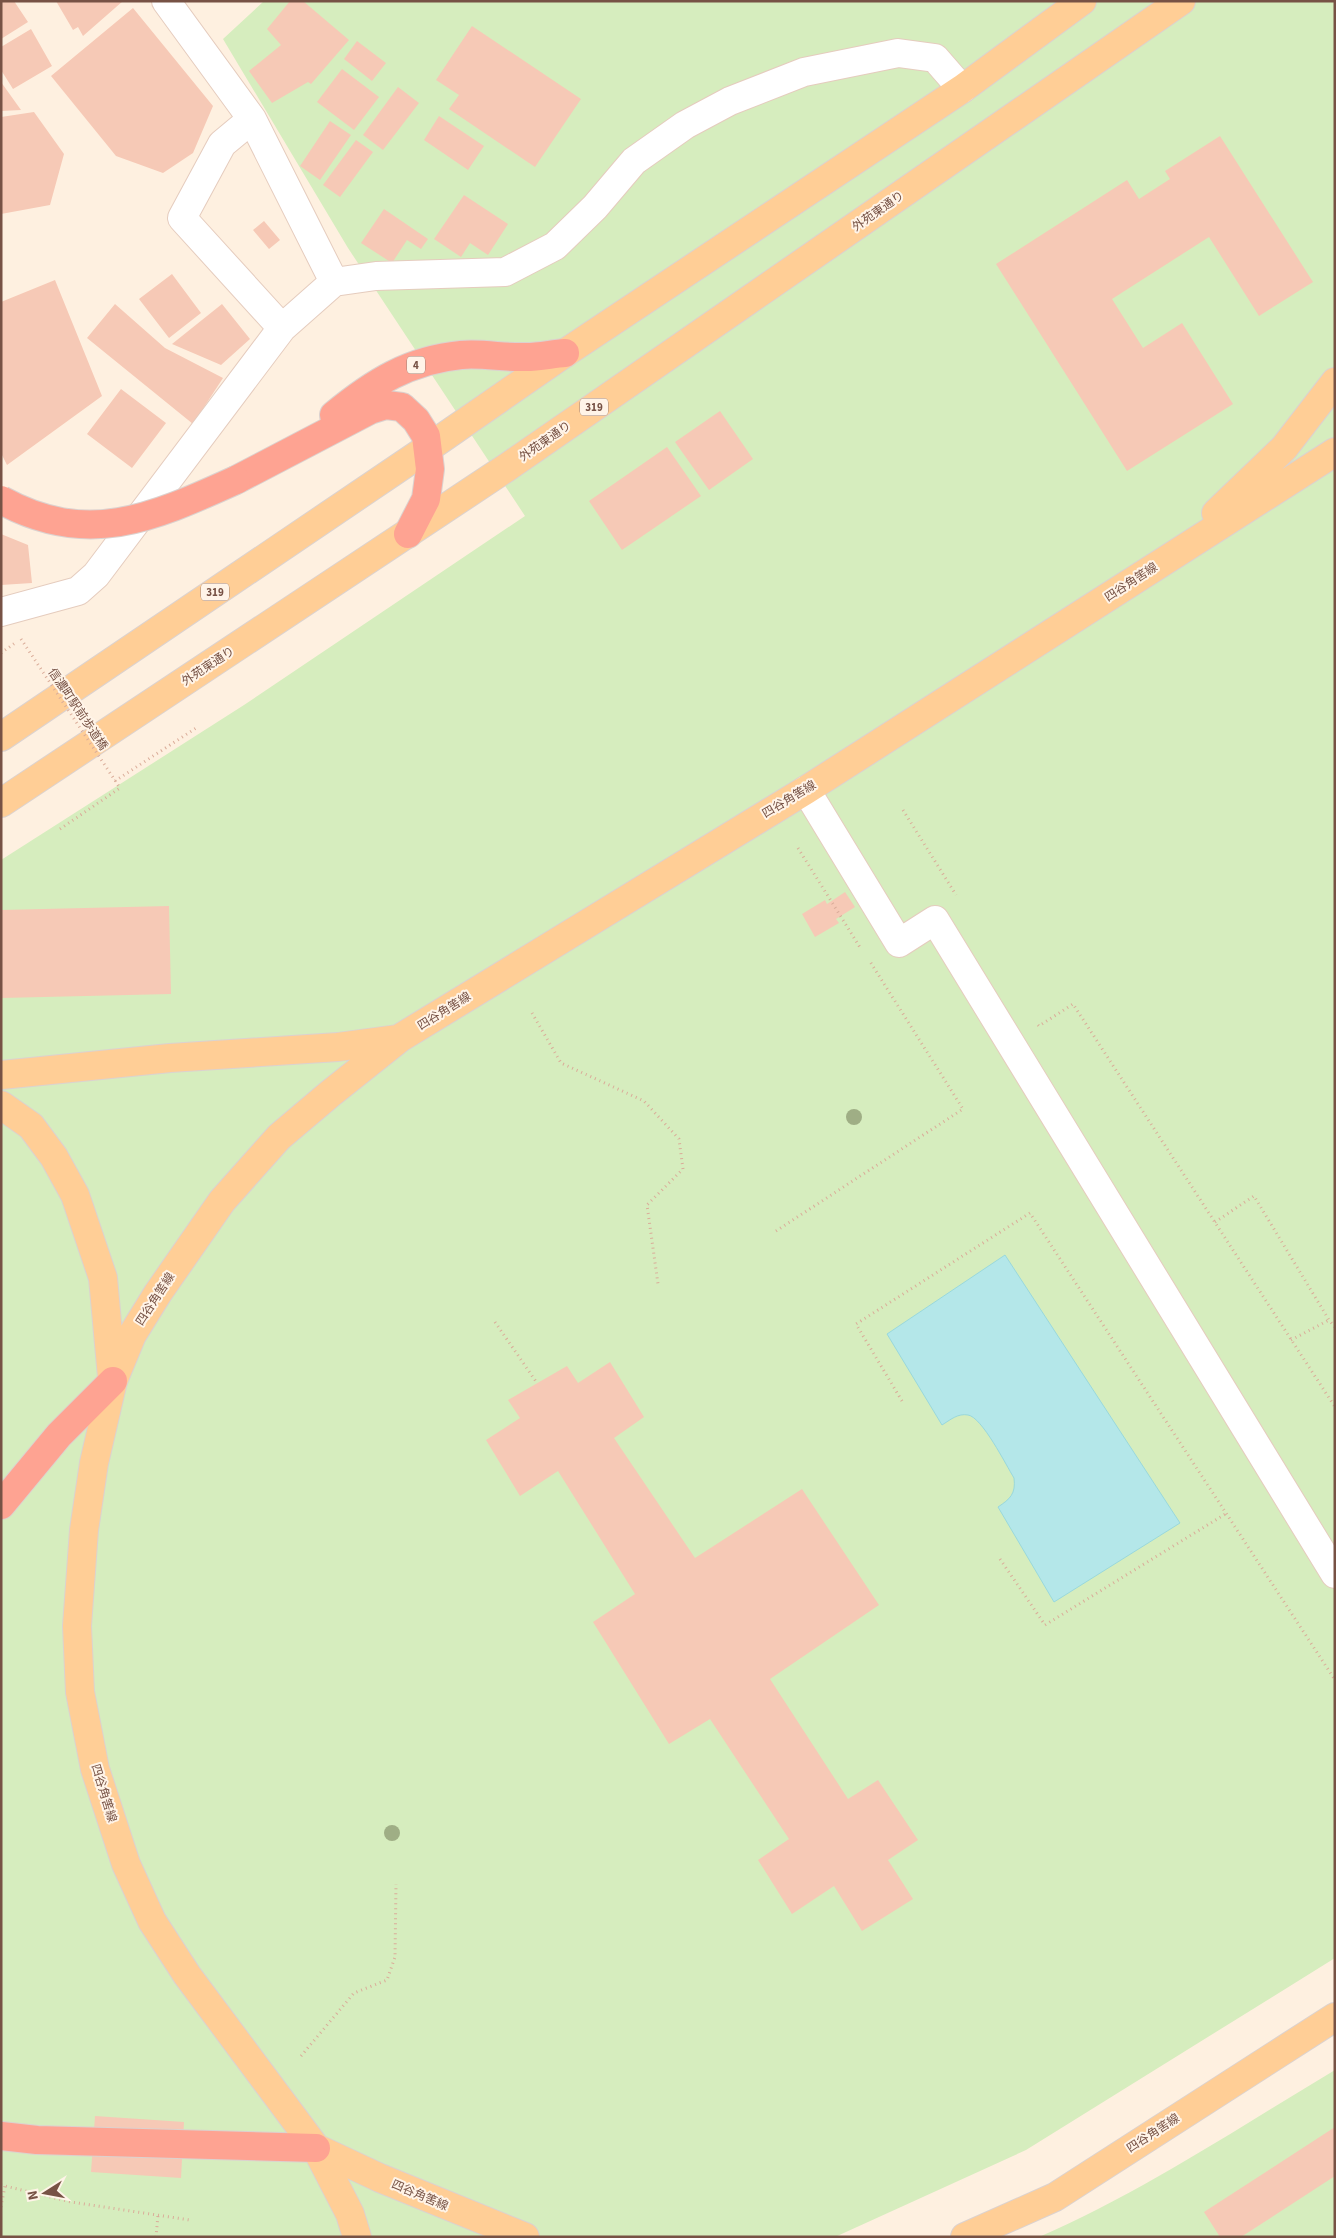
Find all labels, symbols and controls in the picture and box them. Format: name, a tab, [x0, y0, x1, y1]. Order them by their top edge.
street label: 外苑東通り	[849, 187, 908, 236]
road number: 4	[407, 356, 425, 374]
road number: 319	[580, 398, 608, 416]
street label: 外苑東通り	[516, 417, 575, 466]
street label: 四谷角筈線	[1101, 559, 1161, 606]
road number: 319	[201, 584, 229, 600]
street label: 外苑東通り	[178, 643, 238, 690]
street label: 信濃町駅前歩道橋	[44, 665, 111, 754]
street label: 四谷角筈線	[759, 777, 819, 822]
street label: 四谷角筈線	[414, 988, 474, 1035]
street label: 四谷角筈線	[132, 1269, 179, 1329]
street label: 四谷角筈線	[87, 1762, 120, 1824]
street label: 四谷角筈線	[1123, 2110, 1183, 2157]
north arrow	[20, 2168, 70, 2218]
street label: 四谷角筈線	[389, 2176, 451, 2215]
text: N	[23, 2189, 44, 2202]

